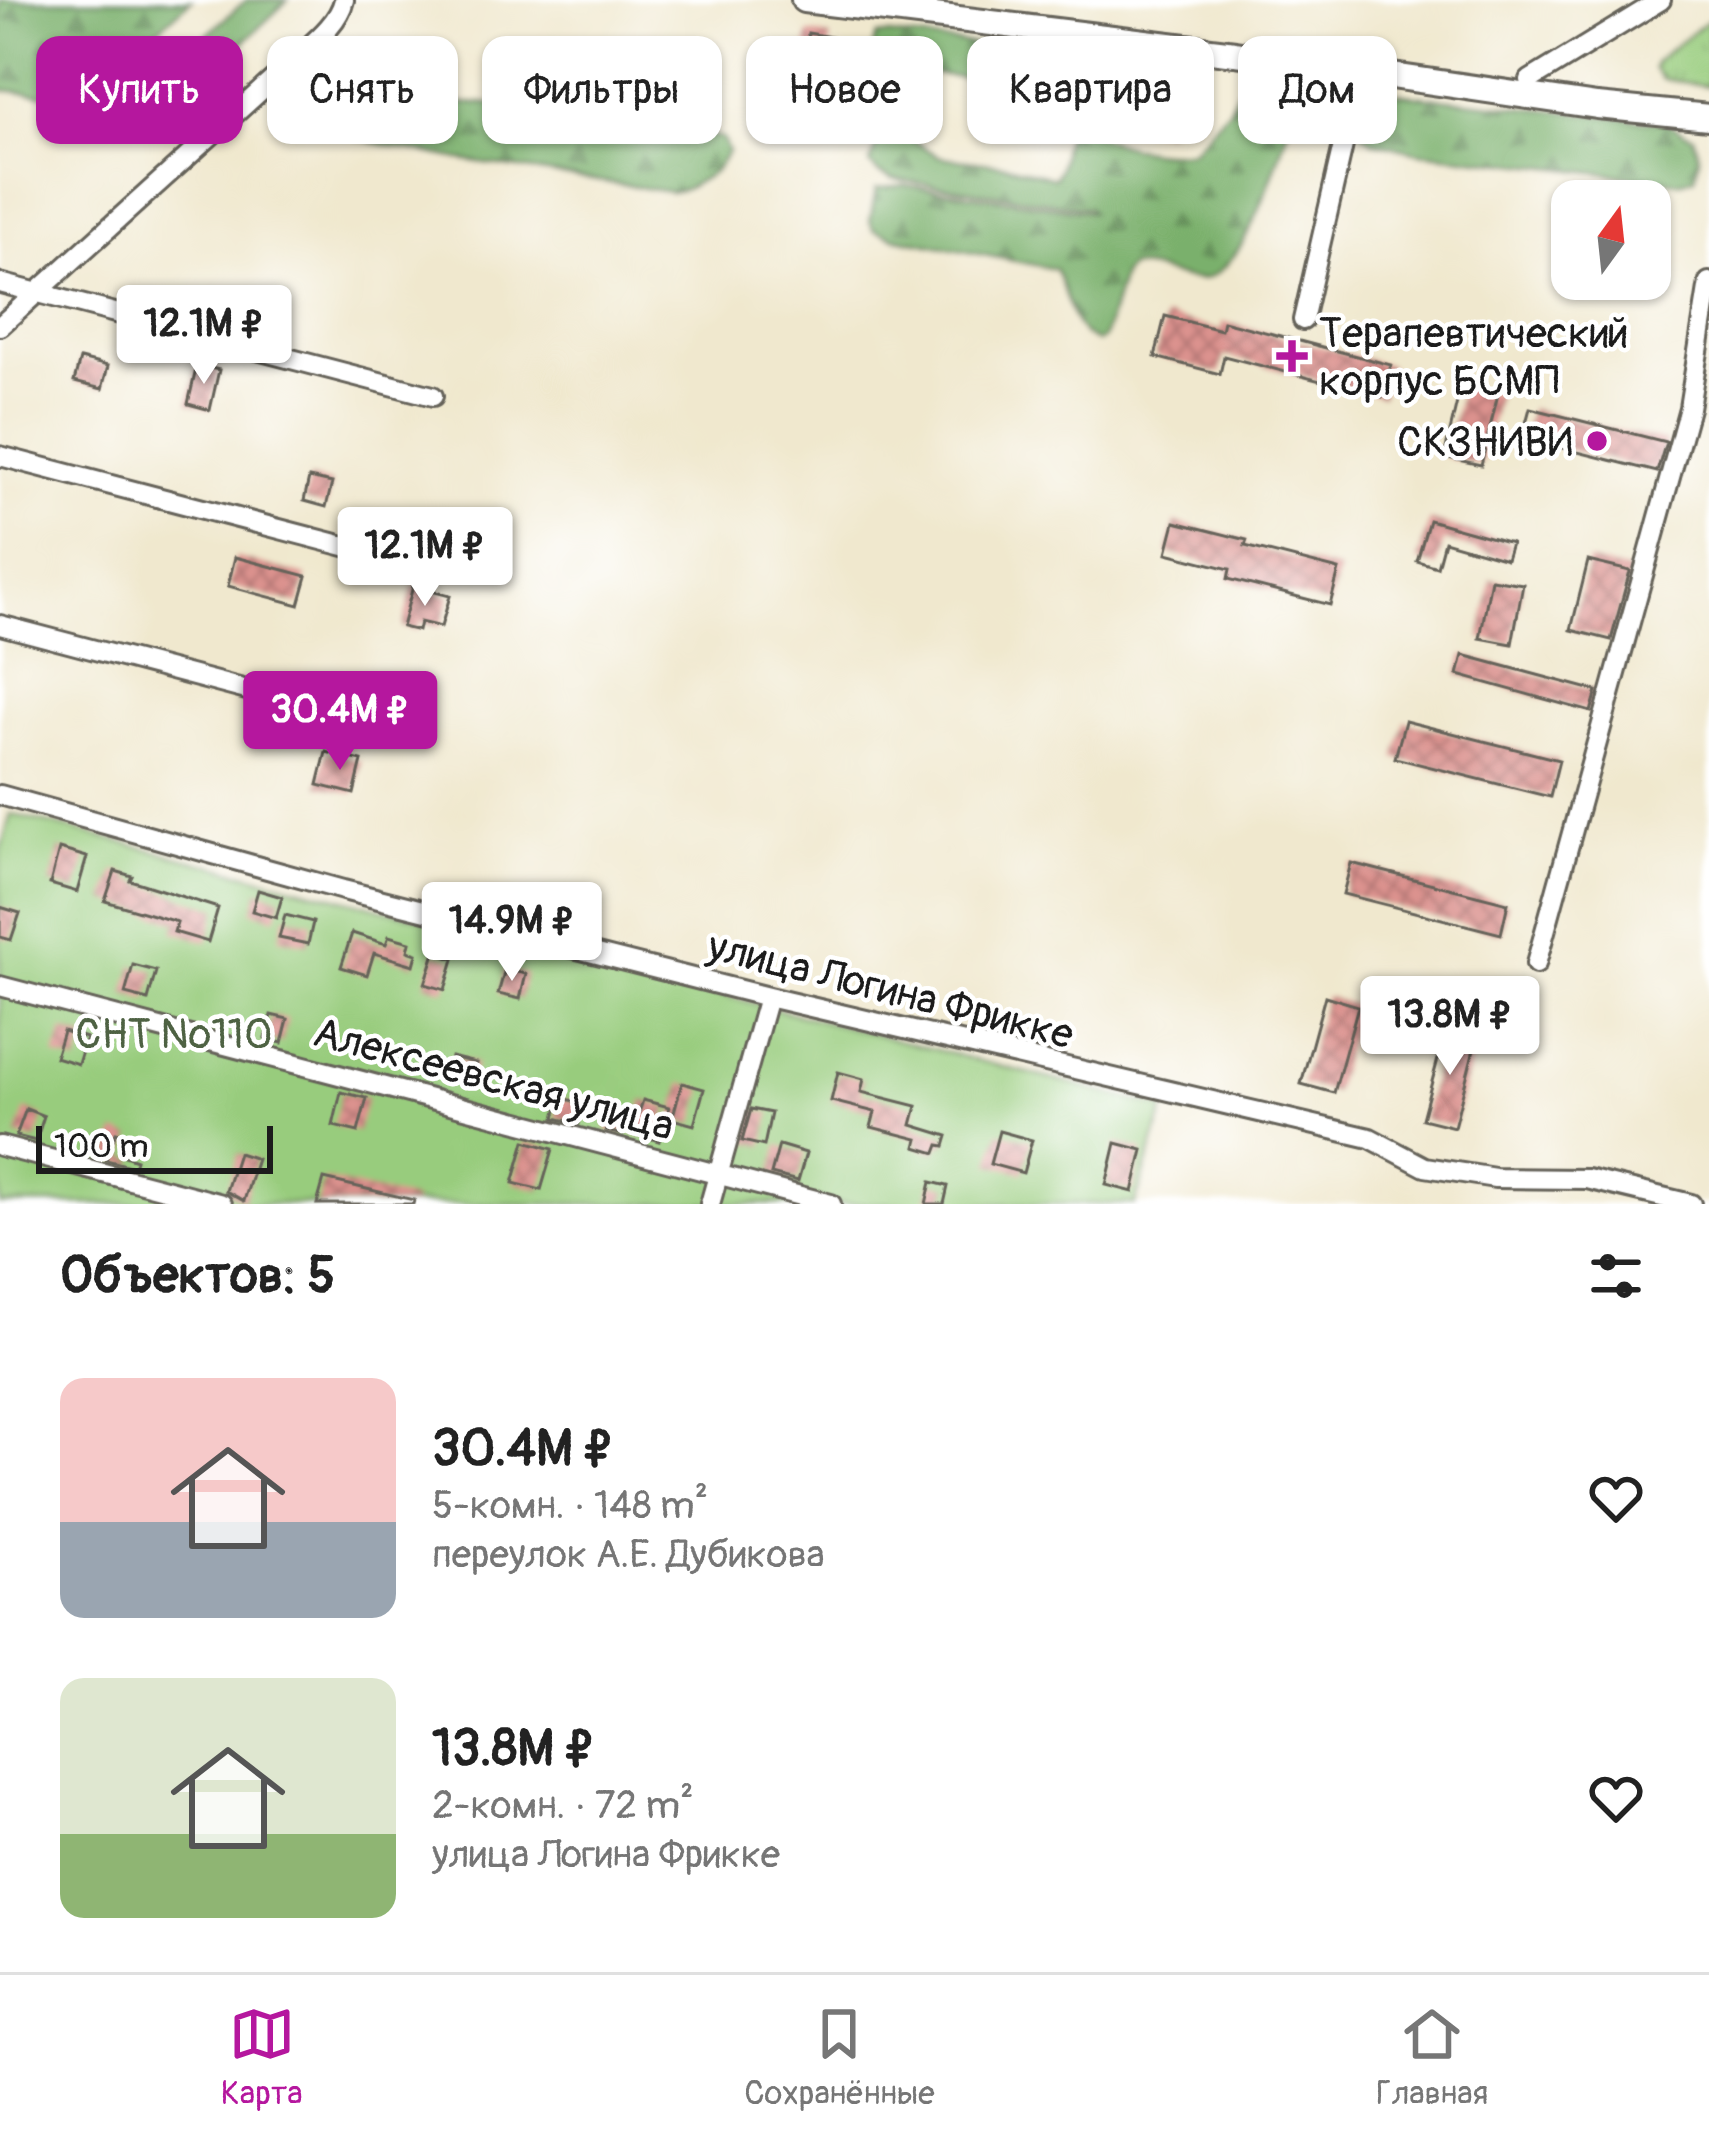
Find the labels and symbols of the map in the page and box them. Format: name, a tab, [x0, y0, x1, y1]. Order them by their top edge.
north arrow	[1551, 180, 1671, 300]
pin: 12.1M ₽	[93, 285, 315, 387]
place label: Терапевтический корпус БСМП	[1319, 308, 1629, 408]
marker: Терапевтический корпус БСМП	[1276, 340, 1308, 372]
place label: СКЗНИВИ	[1397, 417, 1573, 469]
marker: СКЗНИВИ	[1584, 428, 1610, 454]
pin: 12.1M ₽	[314, 507, 536, 609]
pin: 30.4M ₽	[229, 671, 451, 773]
pin: 14.9M ₽	[401, 882, 623, 984]
street label: улица Логина Фрикке	[701, 920, 1079, 1062]
pin: 13.8M ₽	[1339, 976, 1561, 1078]
street label: Алексеевская улица	[308, 1007, 679, 1153]
park label: СНТ №110	[75, 1009, 273, 1061]
scale bar	[36, 1120, 273, 1173]

